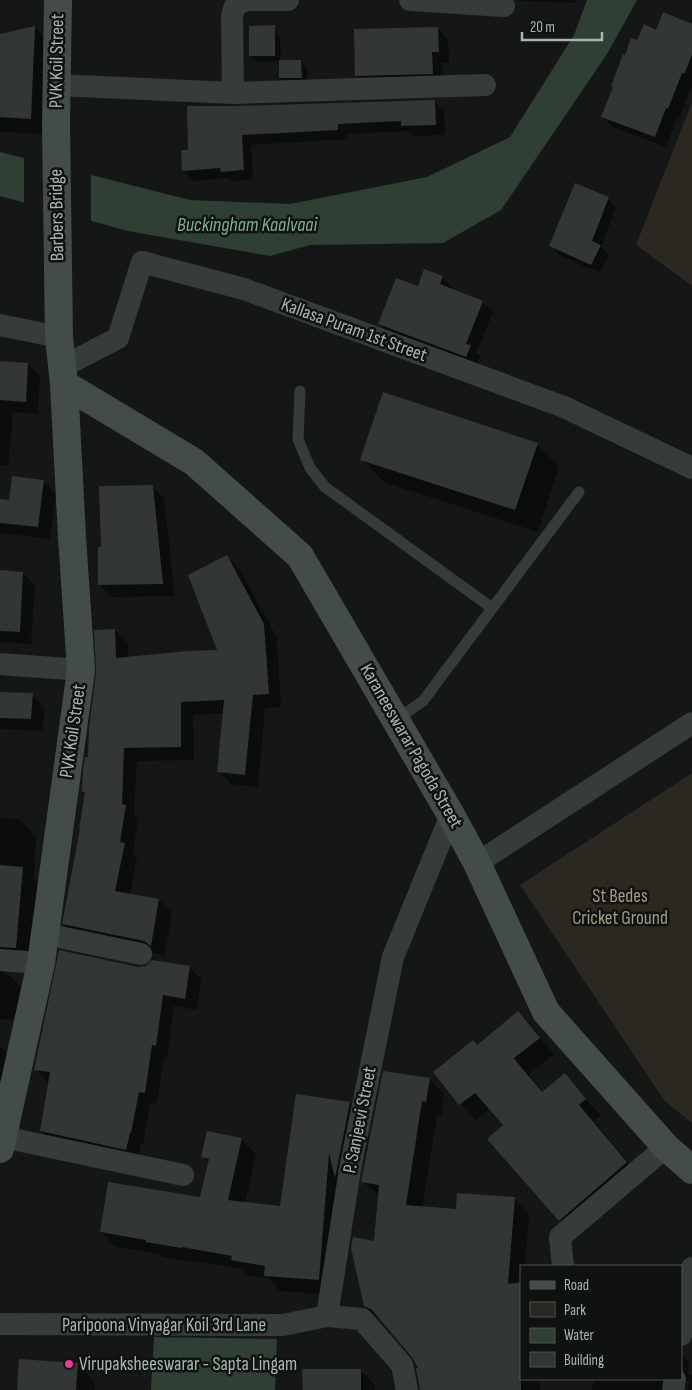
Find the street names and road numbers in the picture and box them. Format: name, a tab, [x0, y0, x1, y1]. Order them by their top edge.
street label: PVK Koil Street	[45, 13, 69, 108]
street label: Barbers Bridge	[45, 169, 69, 261]
street label: Kallasa Puram 1st Street	[278, 293, 430, 367]
street label: Karaneeswarar Pagoda Street	[355, 660, 468, 832]
street label: PVK Koil Street	[55, 682, 91, 779]
street label: P. Sanjeevi Street	[338, 1065, 382, 1175]
street label: Paripoona Vinyagar Koil 3rd Lane	[62, 1314, 266, 1337]

